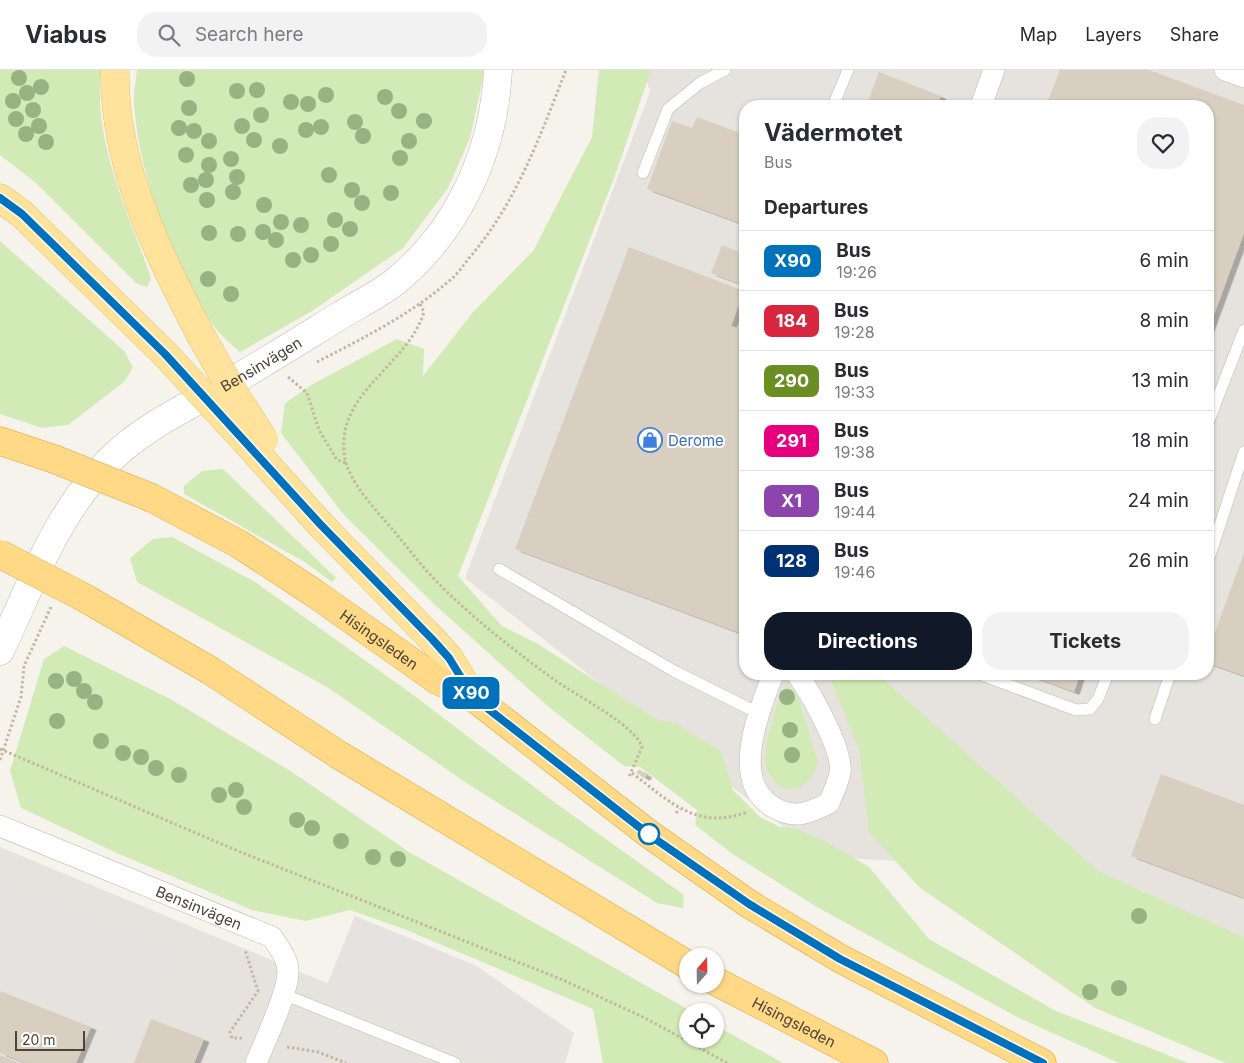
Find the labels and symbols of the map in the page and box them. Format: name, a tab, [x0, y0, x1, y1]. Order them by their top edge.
street label: Bensinvägen	[217, 332, 305, 396]
shop icon: Derome	[637, 427, 663, 453]
place label: Derome	[668, 431, 724, 450]
street label: Hisingsleden	[336, 605, 422, 673]
line badge: X90	[442, 677, 500, 709]
unlabelled marker	[638, 823, 660, 845]
street label: Bensinvägen	[153, 881, 245, 933]
north arrow	[679, 948, 724, 992]
street label: Hisingsleden	[749, 992, 839, 1051]
scale bar	[15, 1028, 85, 1051]

